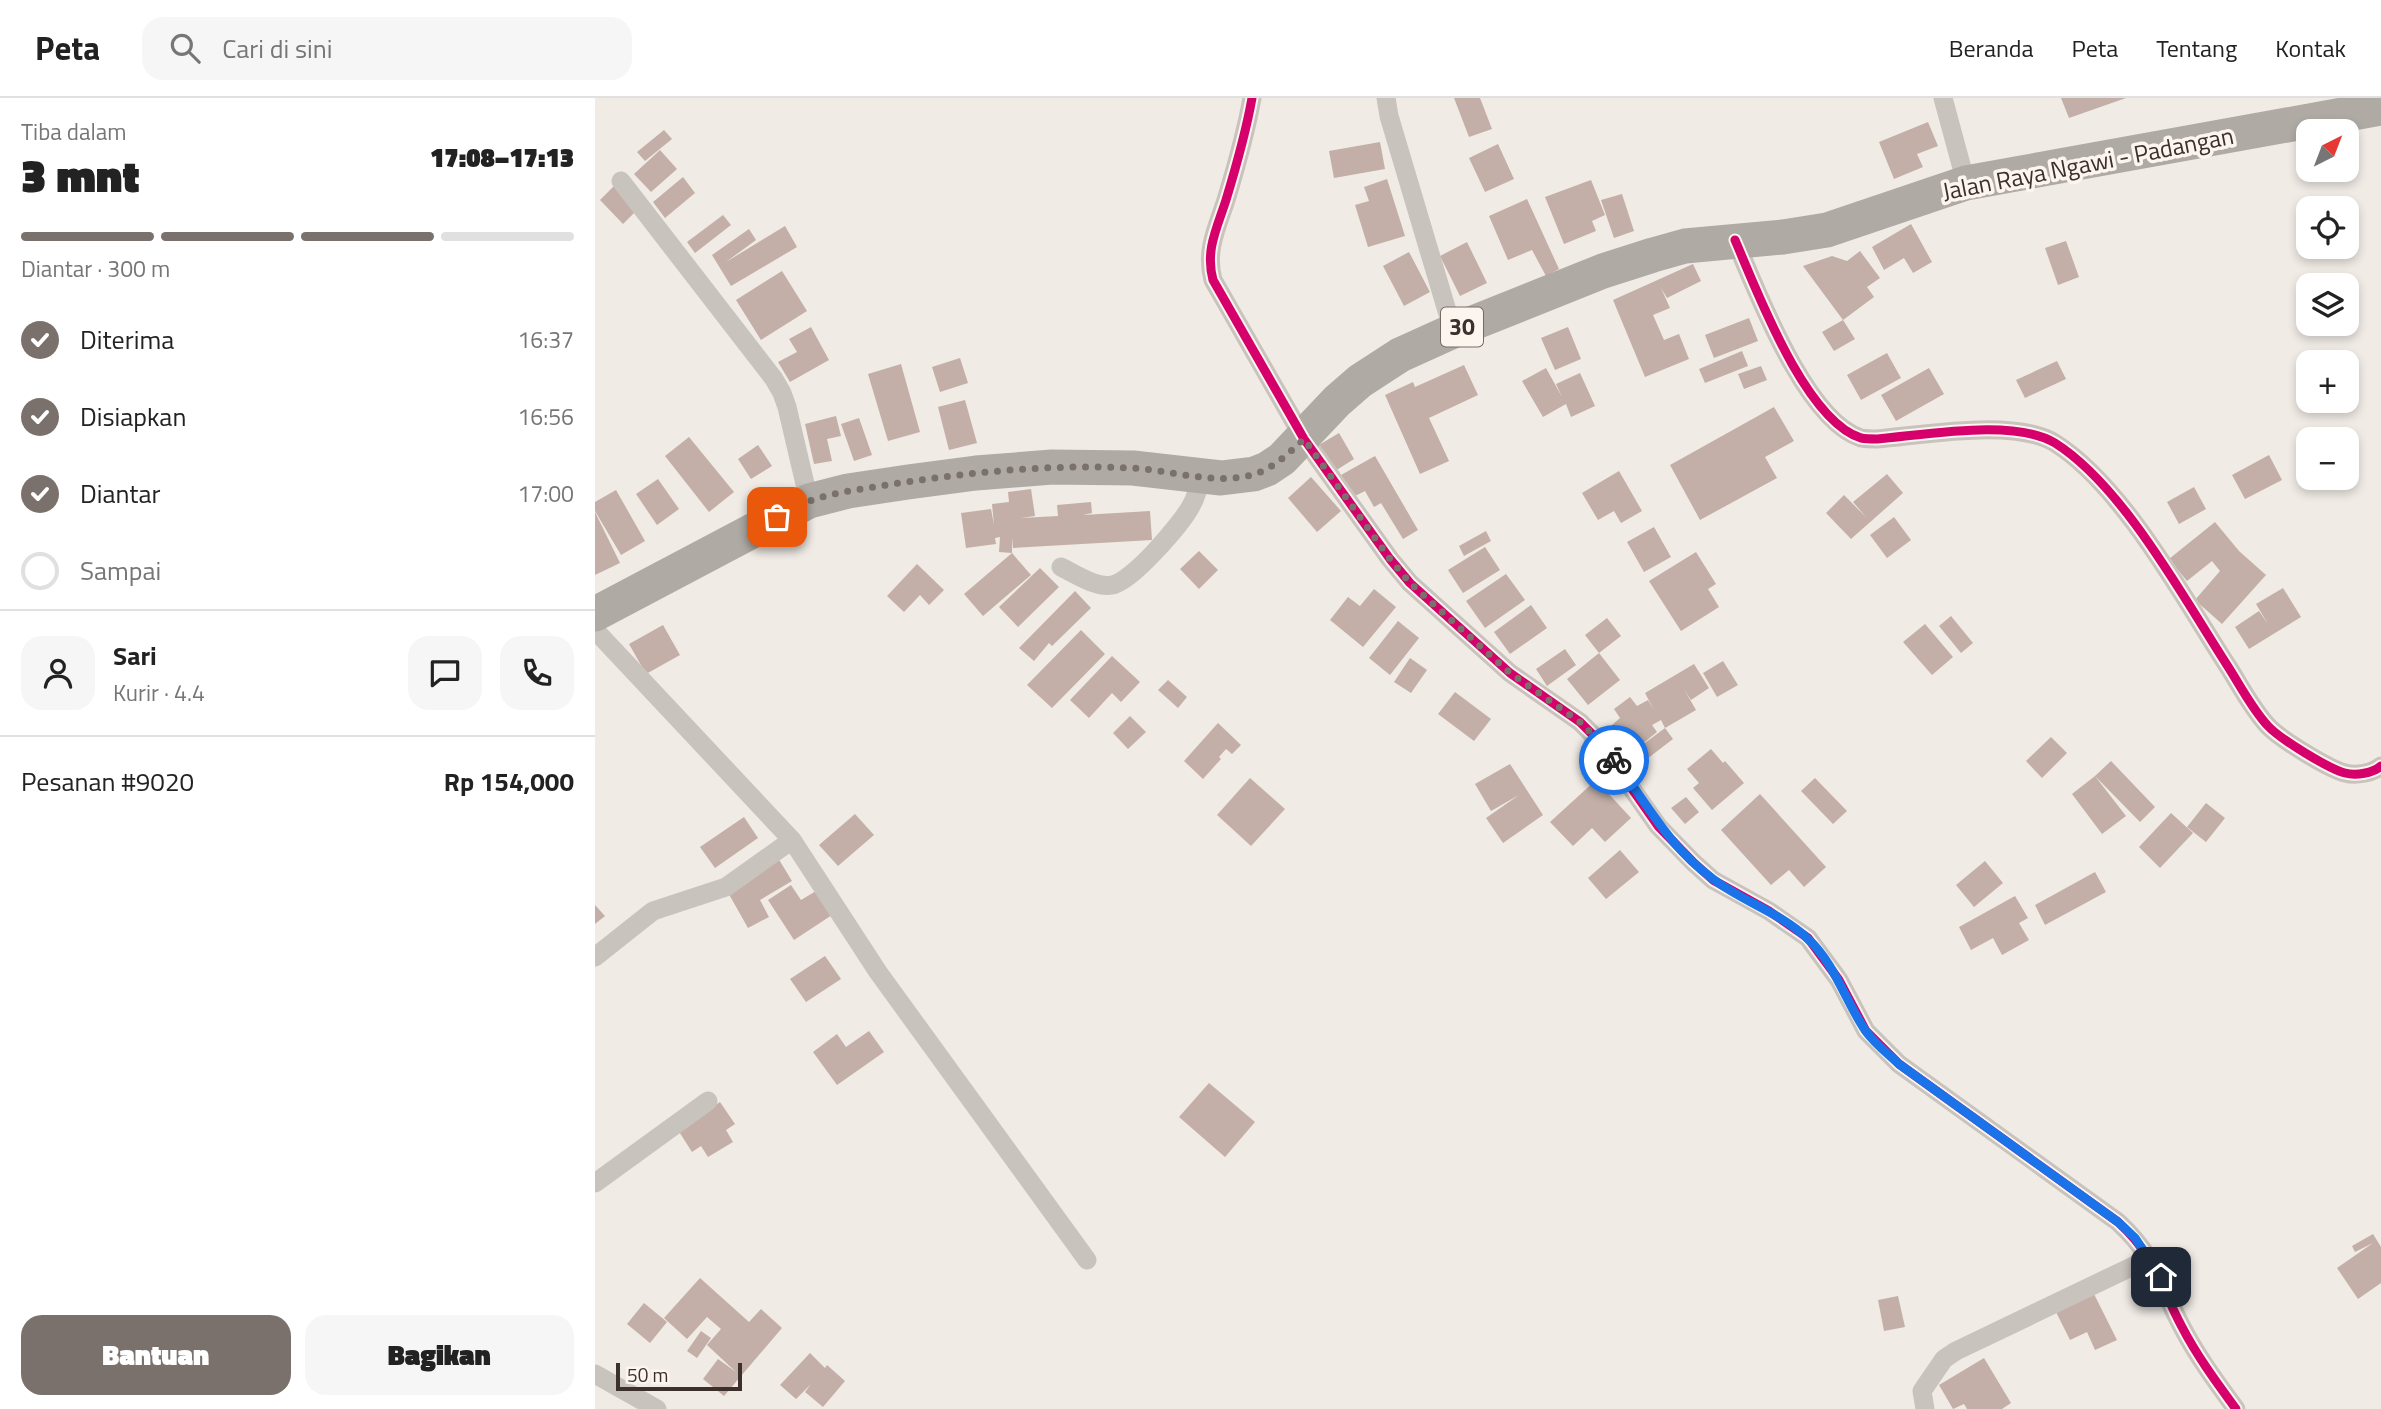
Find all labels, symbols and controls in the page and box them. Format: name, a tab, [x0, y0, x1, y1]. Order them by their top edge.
search box	[142, 17, 632, 80]
text: Peta	[35, 23, 100, 73]
icon: search	[166, 29, 204, 67]
text: Cari di sini	[222, 29, 332, 68]
text: Beranda	[1949, 30, 2034, 66]
text: Peta	[2072, 30, 2118, 66]
text: Tentang	[2156, 30, 2237, 66]
text: Kontak	[2275, 30, 2346, 66]
text: Tiba dalam	[21, 114, 127, 149]
street label: Jalan Raya Ngawi - Padangan	[1939, 117, 2237, 209]
north arrow	[2296, 119, 2359, 182]
map controls	[2296, 119, 2359, 490]
text: 17:08–17:13	[430, 138, 574, 177]
text: 3 mnt	[21, 140, 139, 210]
button: locate	[2296, 196, 2359, 259]
text: Diantar · 300 m	[21, 251, 170, 286]
button: layers	[2296, 273, 2359, 336]
road number: 30	[1441, 308, 1483, 346]
text: Diterima	[80, 320, 174, 359]
icon: check	[21, 321, 59, 359]
text: 16:37	[517, 322, 574, 357]
button: +	[2296, 350, 2359, 413]
text: Disiapkan	[80, 397, 186, 436]
icon: check	[21, 398, 59, 436]
text: 16:56	[517, 399, 574, 434]
button: −	[2296, 427, 2359, 490]
text: Diantar	[80, 474, 161, 513]
icon: check	[21, 475, 59, 513]
text: 17:00	[517, 476, 574, 511]
pin	[747, 487, 807, 547]
icon: bag	[758, 498, 796, 536]
text: Sampai	[80, 551, 161, 590]
button: person	[21, 636, 95, 710]
text: Sari	[113, 636, 157, 675]
button: chat	[408, 636, 482, 710]
button: phone	[500, 636, 574, 710]
text: Kurir · 4.4	[113, 675, 205, 710]
courier	[1579, 725, 1649, 795]
icon: bike	[1595, 741, 1633, 779]
text: Pesanan #9020	[21, 762, 194, 801]
text: Rp 154,000	[444, 762, 574, 801]
pin	[2131, 1247, 2191, 1307]
icon: home	[2142, 1258, 2180, 1296]
button: Bantuan	[21, 1315, 291, 1395]
button: Bagikan	[305, 1315, 574, 1395]
scale bar	[616, 1360, 742, 1392]
text: 50 m	[627, 1360, 668, 1389]

